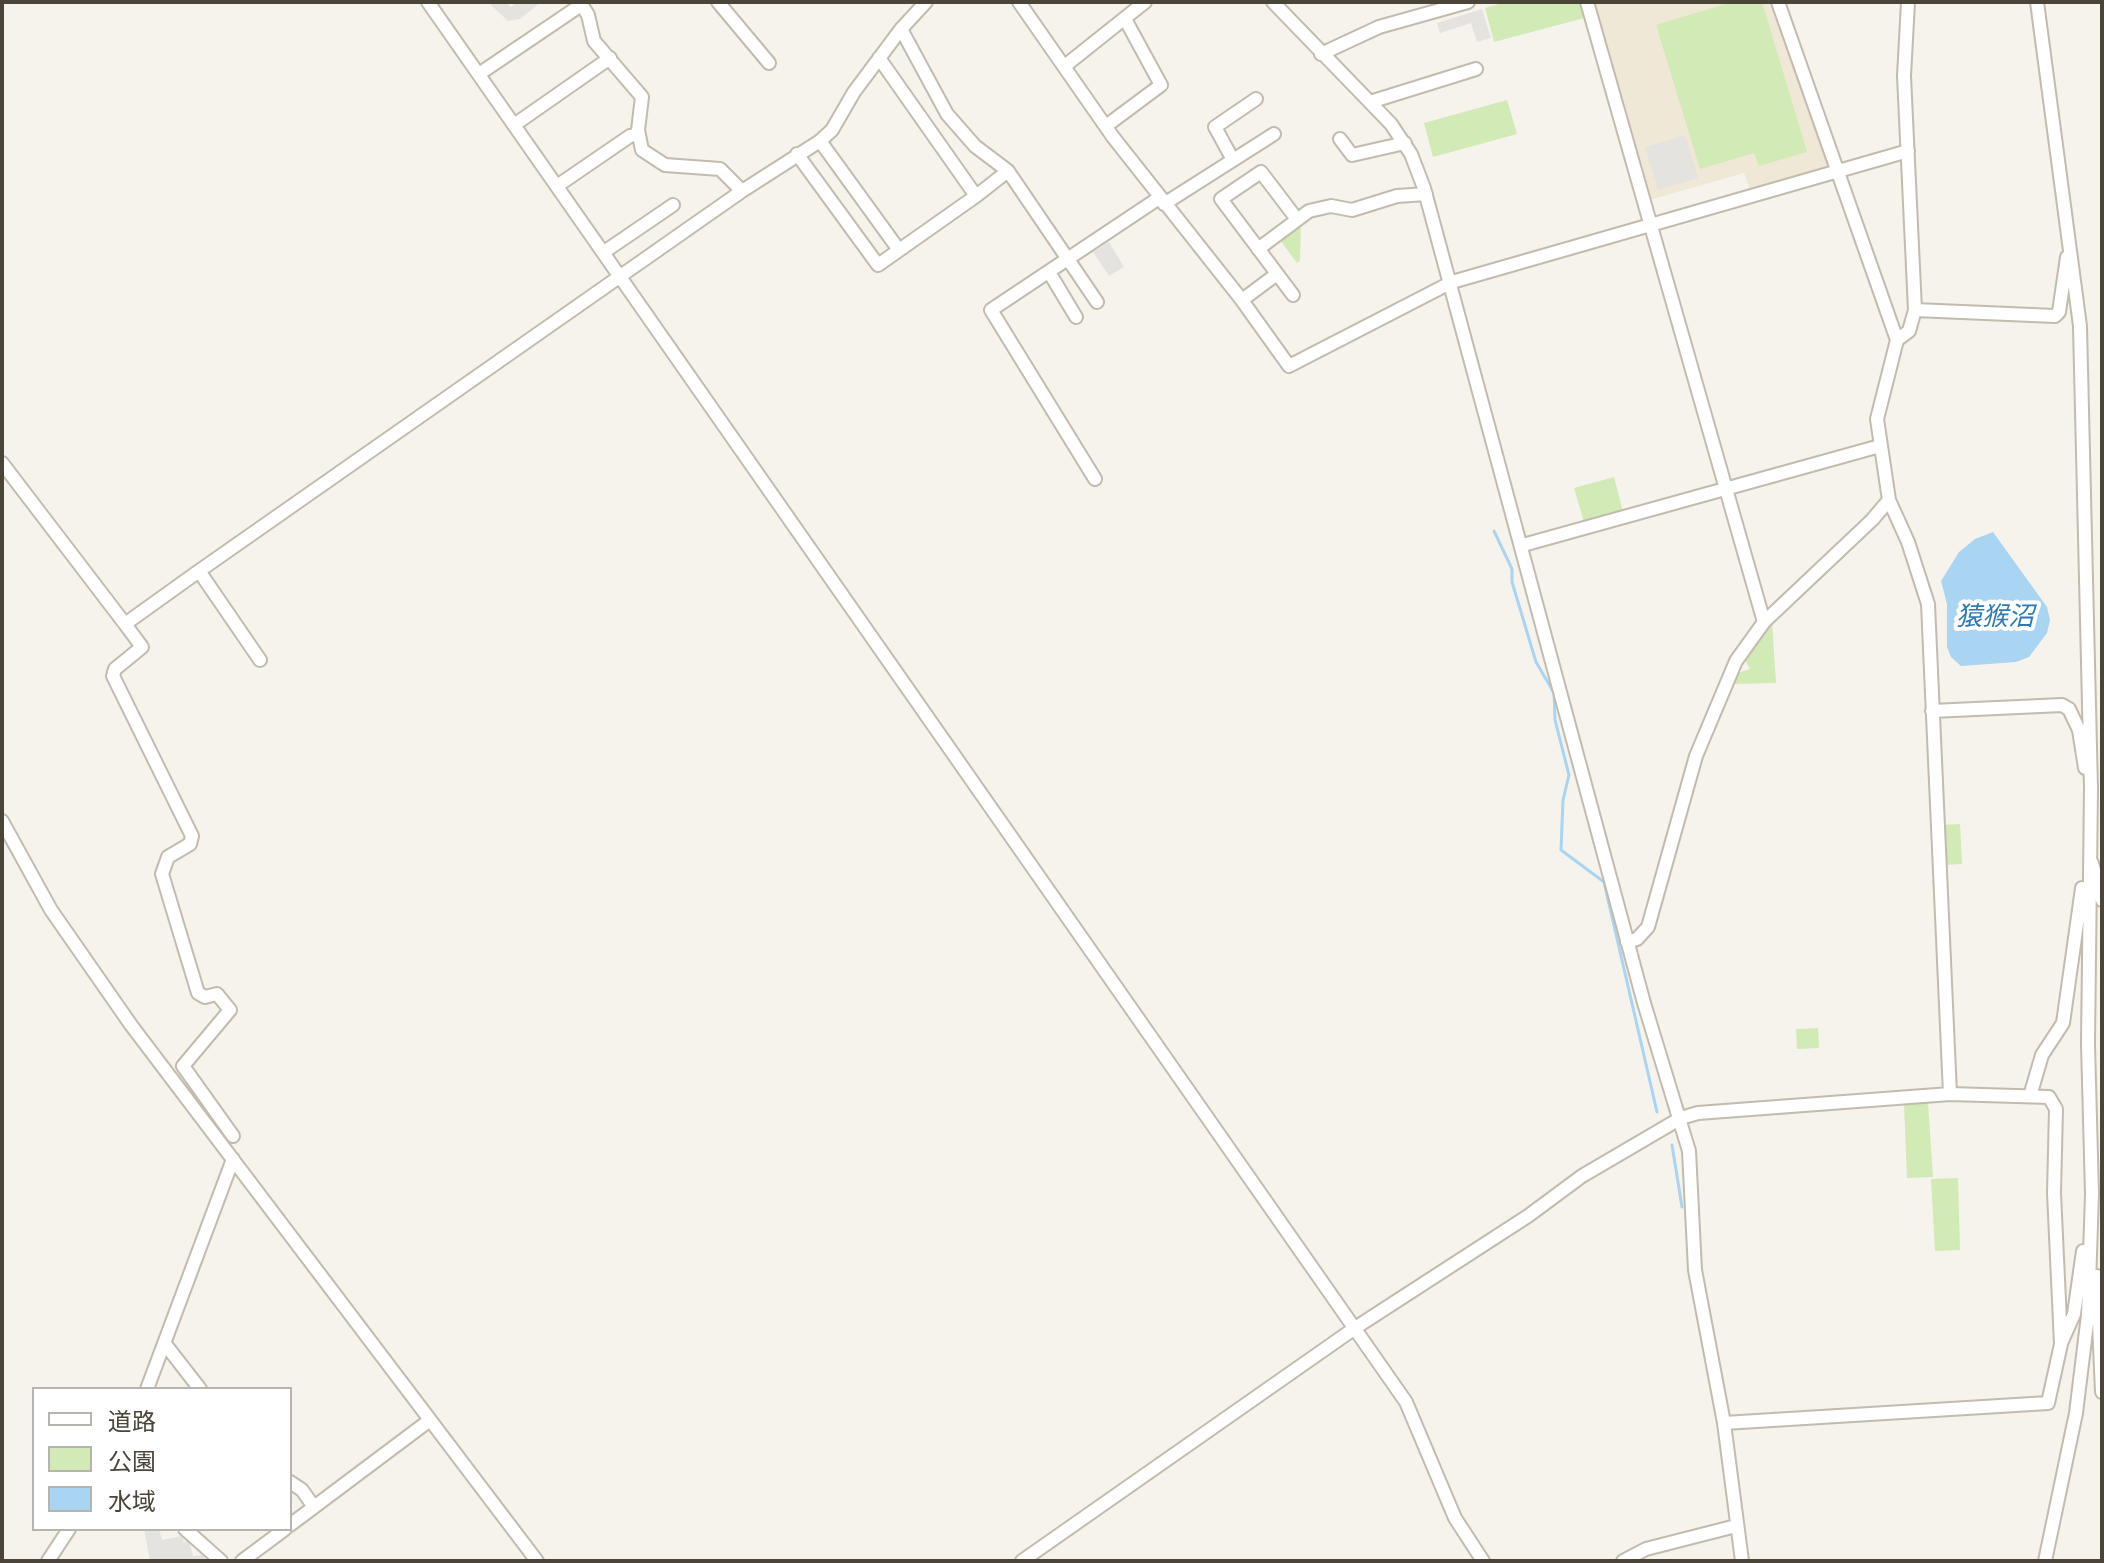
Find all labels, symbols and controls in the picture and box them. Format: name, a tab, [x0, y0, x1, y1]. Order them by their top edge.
water label: 猿猴沼	[1956, 601, 2034, 633]
legend	[32, 1387, 292, 1531]
text: 道路	[108, 1406, 156, 1436]
text: 公園	[108, 1446, 156, 1476]
text: 水域	[108, 1486, 156, 1516]

